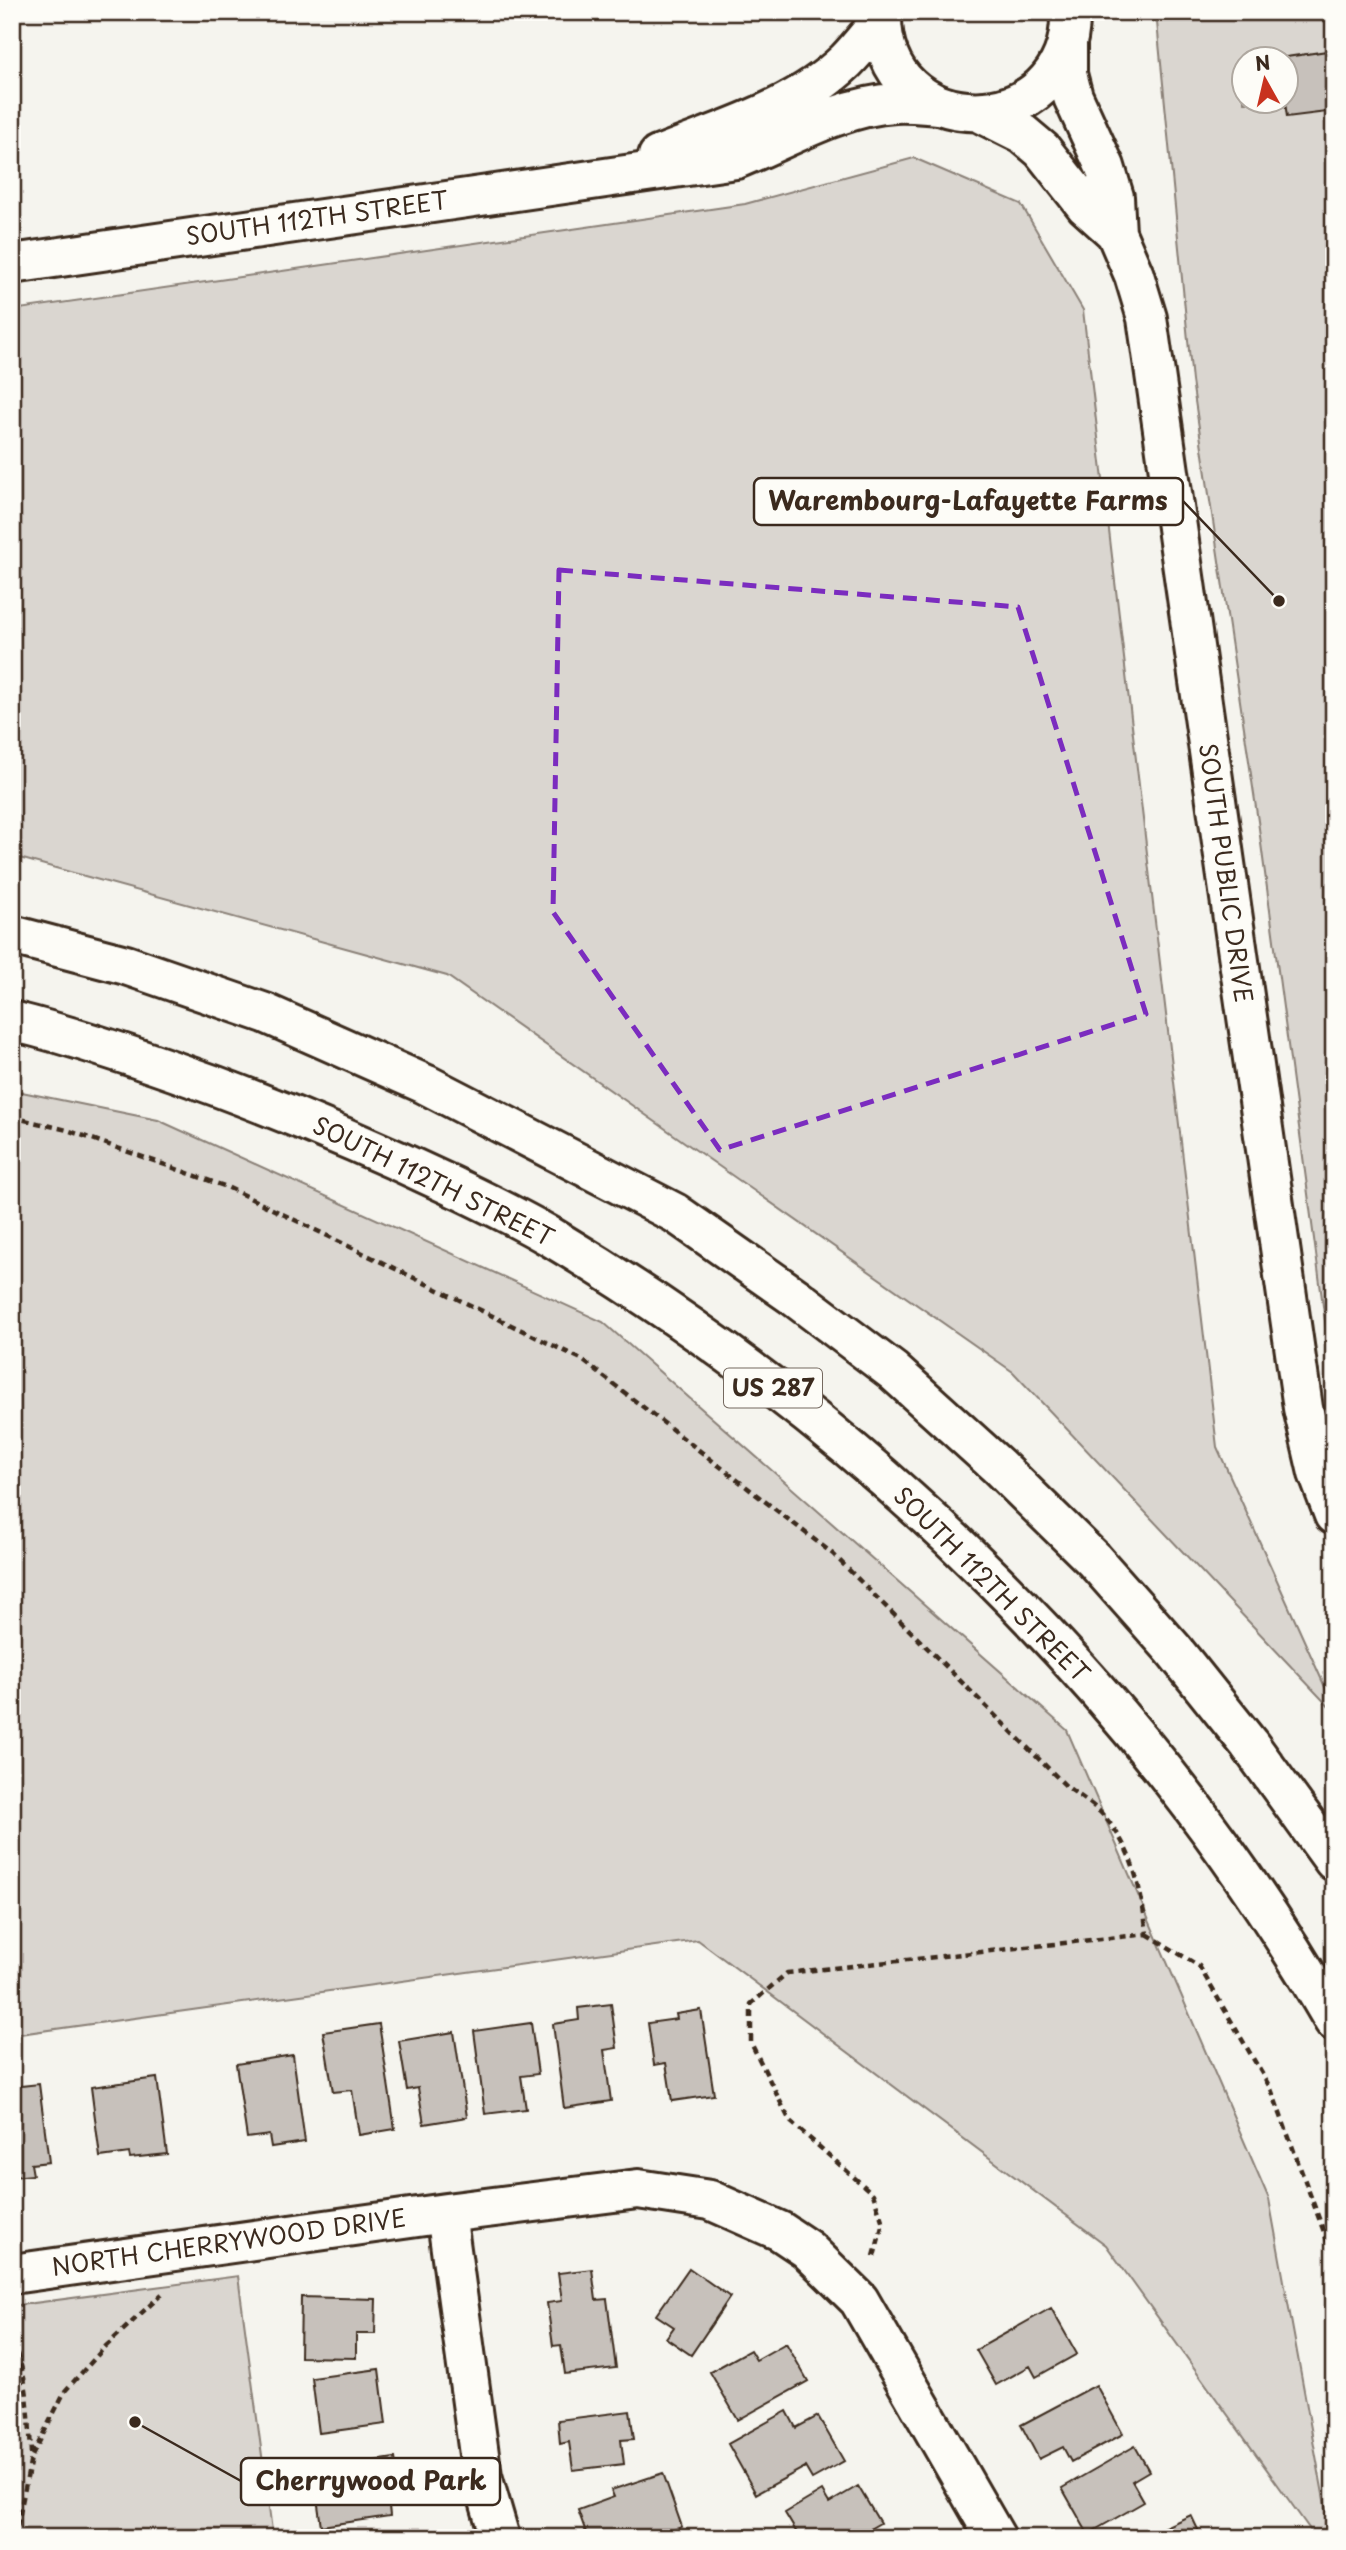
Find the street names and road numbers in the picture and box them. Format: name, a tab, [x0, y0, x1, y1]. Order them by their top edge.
street label: SOUTH 112TH STREET	[183, 181, 451, 253]
street label: SOUTH PUBLIC DRIVE	[1191, 741, 1263, 1005]
street label: SOUTH 112TH STREET	[307, 1106, 561, 1255]
road number: US 287	[724, 1368, 822, 1408]
street label: SOUTH 112TH STREET	[886, 1477, 1099, 1690]
street label: NORTH CHERRYWOOD DRIVE	[49, 2198, 408, 2284]

